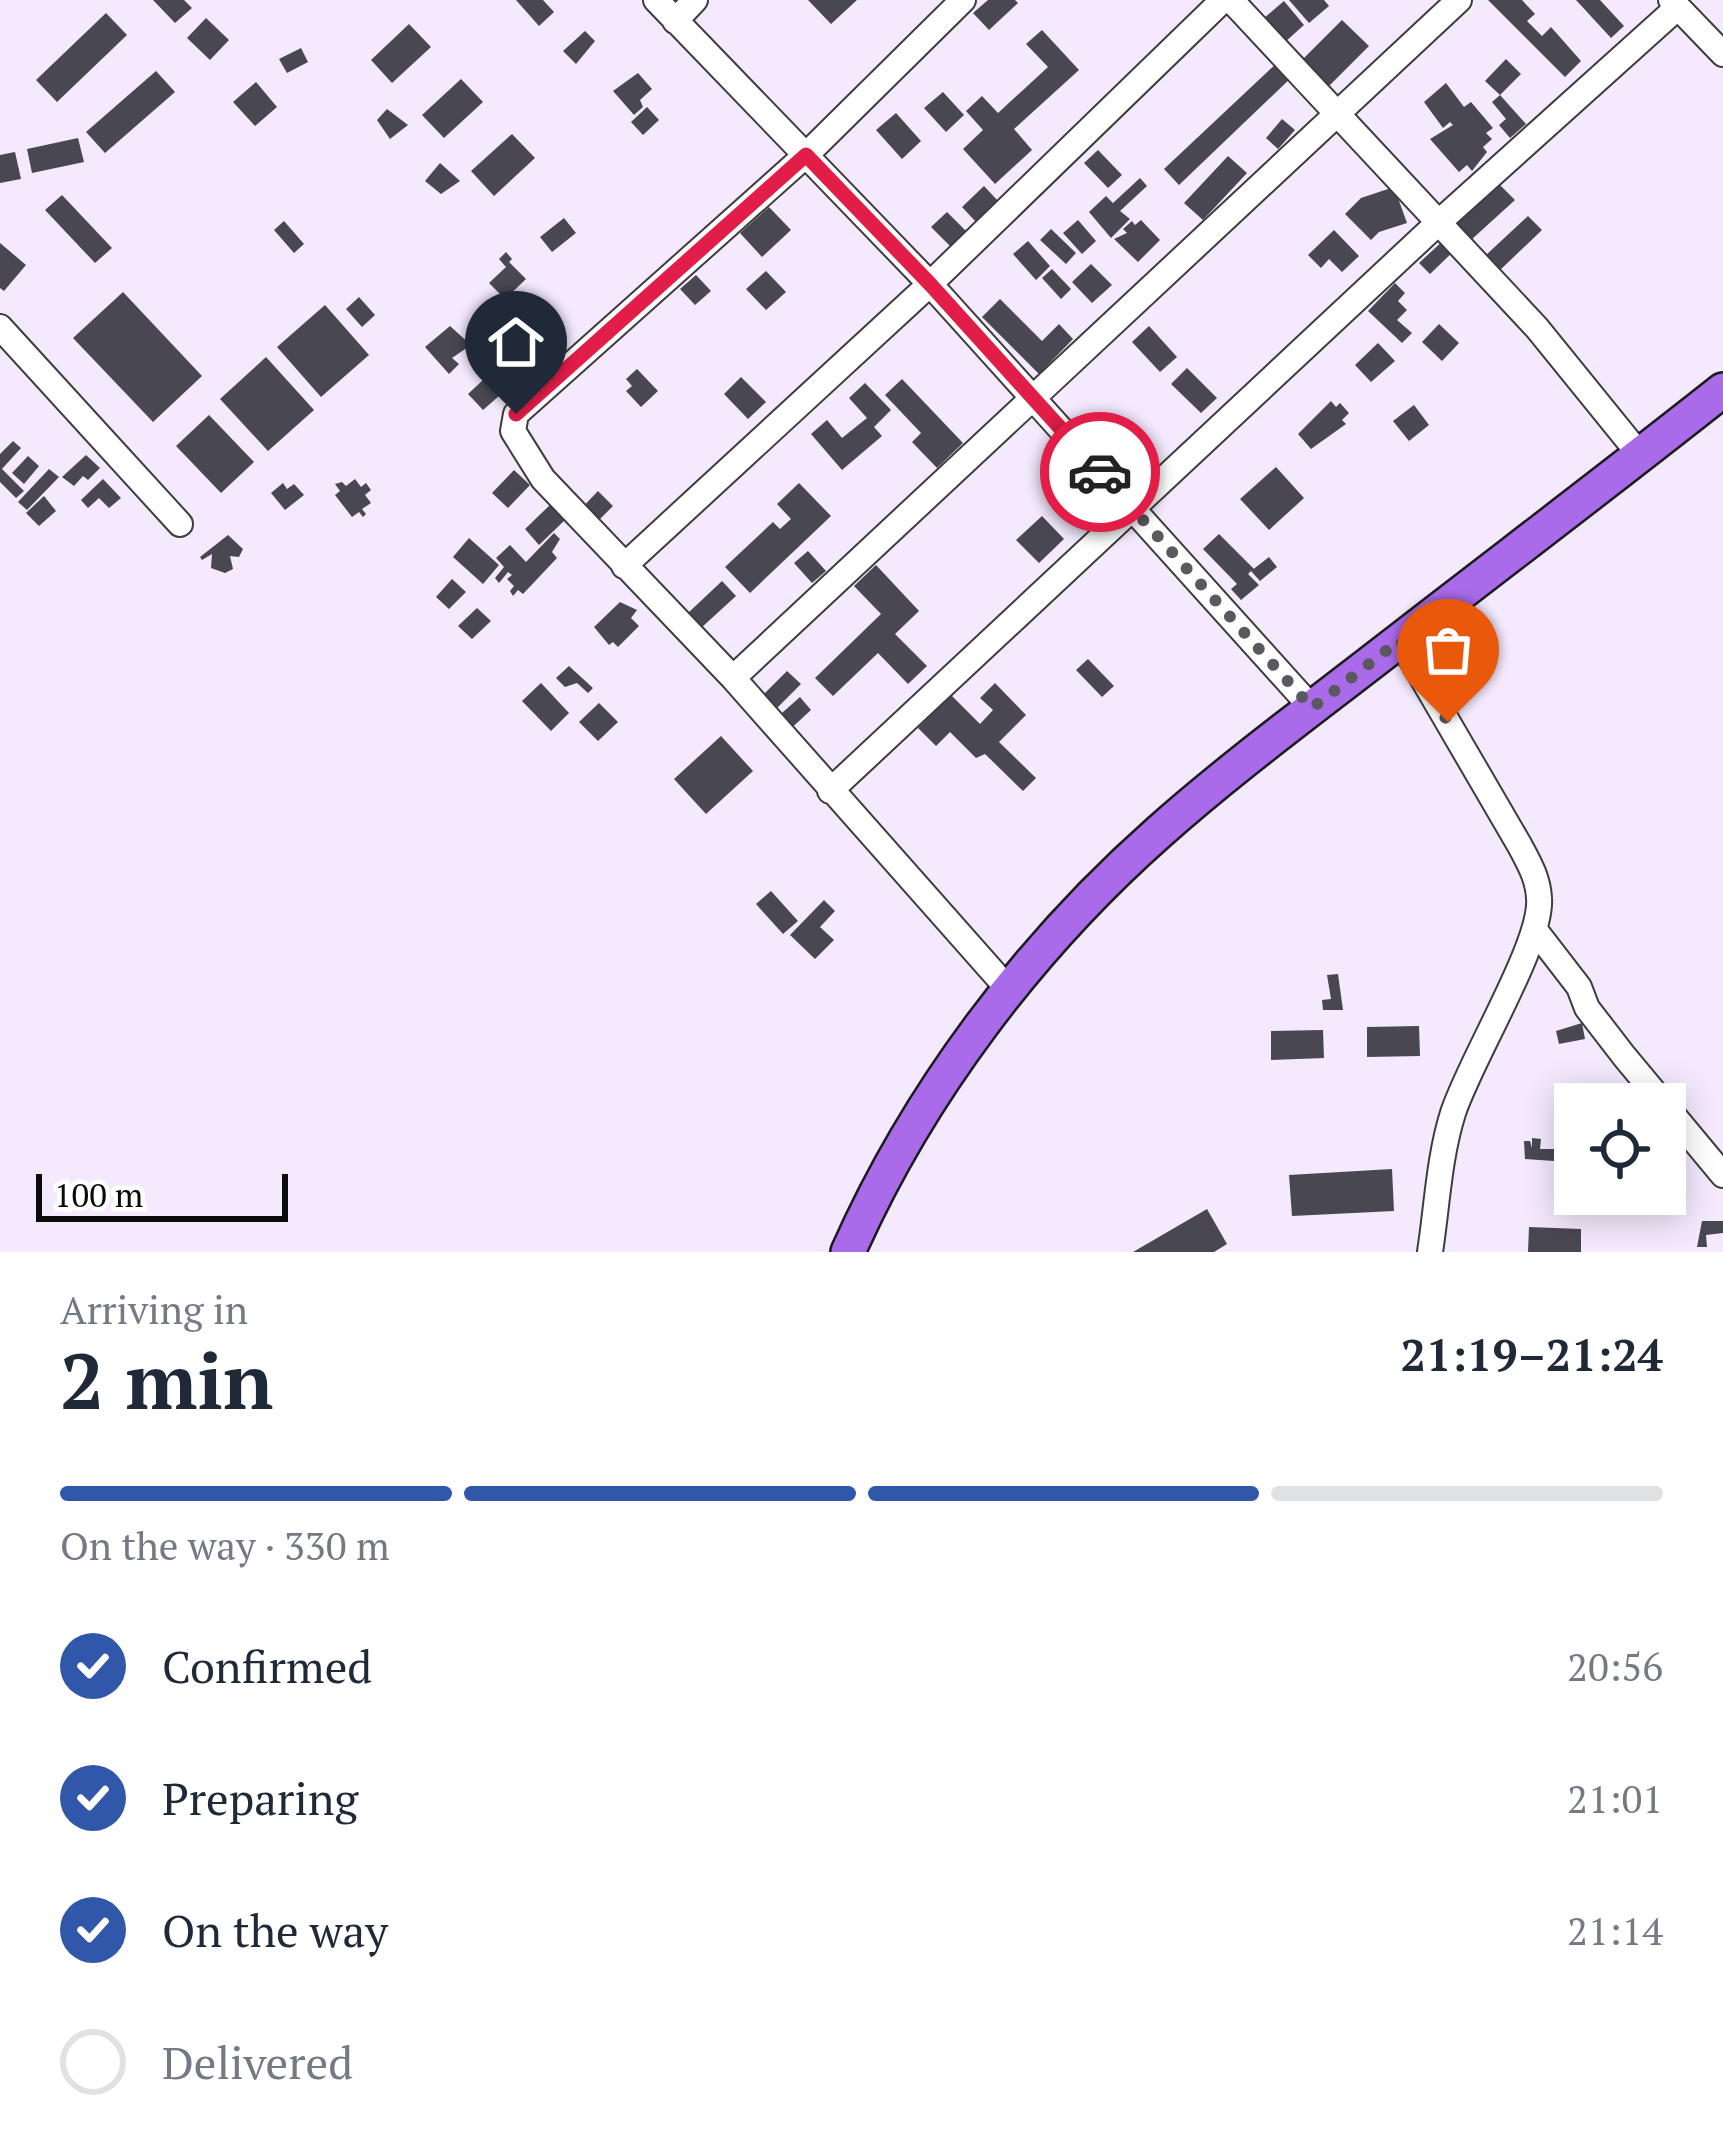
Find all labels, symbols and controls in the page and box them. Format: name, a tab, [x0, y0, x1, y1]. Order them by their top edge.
pin	[465, 291, 567, 414]
icon: home	[483, 309, 549, 375]
courier	[1040, 412, 1160, 532]
icon: car	[1067, 439, 1133, 505]
pin	[1397, 599, 1499, 722]
icon: bag	[1415, 617, 1481, 683]
map controls	[1554, 1083, 1686, 1215]
button: locate	[1554, 1083, 1686, 1215]
scale bar	[36, 1168, 288, 1221]
text: 100 m	[54, 1173, 143, 1216]
text: Arriving in	[60, 1283, 248, 1335]
text: 21:19–21:24	[1401, 1324, 1663, 1384]
text: 2 min	[60, 1328, 273, 1431]
text: On the way · 330 m	[60, 1519, 390, 1571]
icon: check	[60, 1633, 126, 1699]
text: Confirmed	[162, 1636, 372, 1696]
text: 20:56	[1567, 1640, 1663, 1692]
icon: check	[60, 1765, 126, 1831]
text: Preparing	[162, 1768, 358, 1828]
text: 21:01	[1567, 1772, 1663, 1824]
icon: check	[60, 1897, 126, 1963]
text: On the way	[162, 1900, 388, 1960]
text: 21:14	[1567, 1904, 1663, 1956]
text: Delivered	[162, 2032, 353, 2092]

